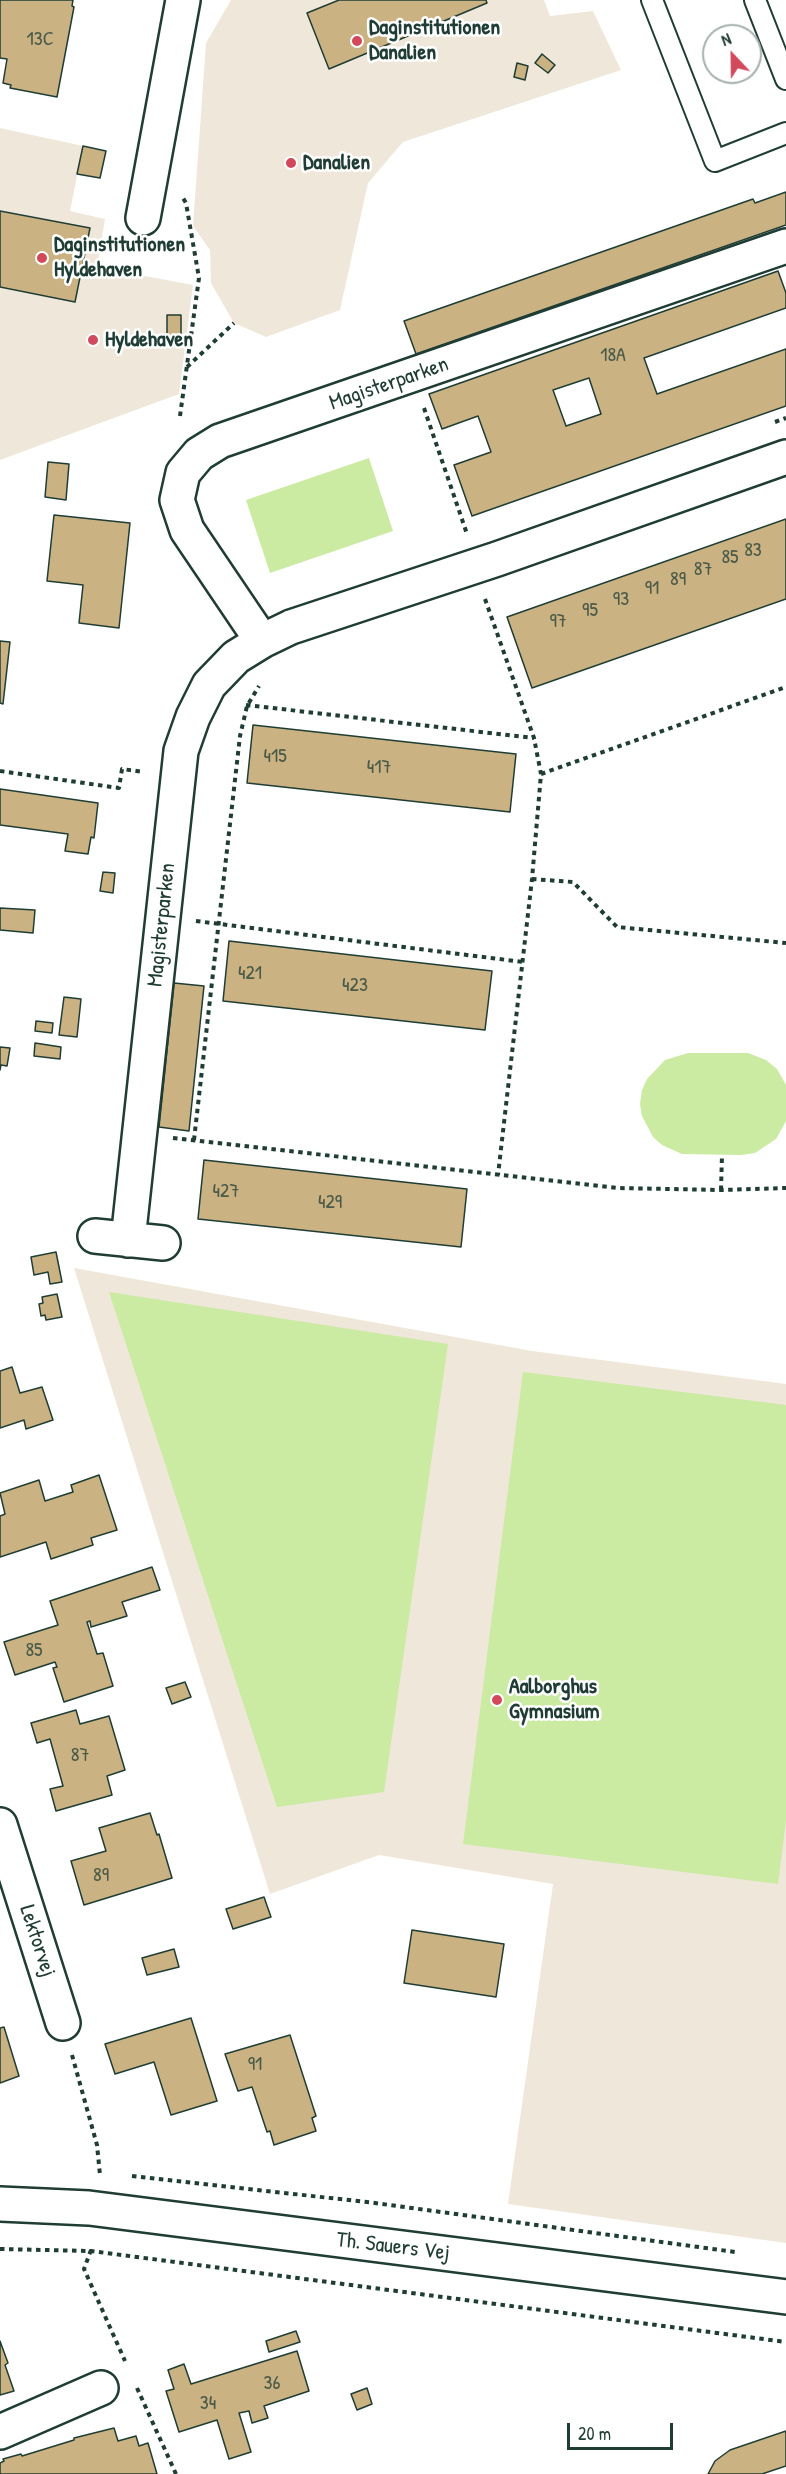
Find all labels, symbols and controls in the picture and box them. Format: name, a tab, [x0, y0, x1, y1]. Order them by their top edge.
place label: Daginstitutionen Danalien	[369, 15, 500, 66]
north arrow	[702, 24, 762, 84]
text: N	[718, 27, 734, 51]
house number: 13C	[26, 28, 54, 52]
marker: Daginstitutionen Danalien	[350, 34, 364, 48]
place label: Danalien	[303, 150, 370, 176]
marker: Danalien	[284, 156, 298, 170]
place label: Daginstitutionen Hyldehaven	[54, 232, 185, 284]
marker: Daginstitutionen Hyldehaven	[35, 251, 49, 265]
place label: Hyldehaven	[105, 327, 193, 353]
marker: Hyldehaven	[86, 333, 100, 347]
house number: 18A	[600, 344, 626, 368]
street label: Magisterparken	[326, 351, 452, 417]
house number: 83	[744, 539, 762, 563]
house number: 85	[721, 546, 739, 570]
house number: 87	[694, 558, 712, 582]
house number: 89	[670, 568, 686, 592]
house number: 91	[645, 577, 659, 601]
house number: 93	[613, 588, 629, 612]
house number: 95	[582, 599, 598, 623]
house number: 97	[549, 610, 567, 634]
house number: 415	[263, 745, 287, 769]
house number: 417	[367, 756, 391, 780]
street label: Magisterparken	[142, 862, 182, 988]
house number: 421	[238, 962, 262, 986]
house number: 423	[342, 974, 368, 998]
house number: 427	[213, 1180, 239, 1204]
house number: 429	[318, 1191, 342, 1215]
house number: 85	[25, 1639, 43, 1663]
place label: Aalborghus Gymnasium	[509, 1674, 600, 1726]
marker: Aalborghus Gymnasium	[490, 1693, 504, 1707]
house number: 87	[71, 1744, 89, 1768]
house number: 89	[93, 1864, 109, 1888]
street label: Lektorvej	[13, 1902, 61, 1980]
house number: 91	[248, 2053, 262, 2077]
street label: Th. Sauers Vej	[335, 2227, 451, 2267]
house number: 36	[264, 2372, 280, 2396]
house number: 34	[200, 2392, 216, 2416]
scale bar	[570, 2411, 676, 2449]
text: 20 m	[578, 2421, 611, 2446]

